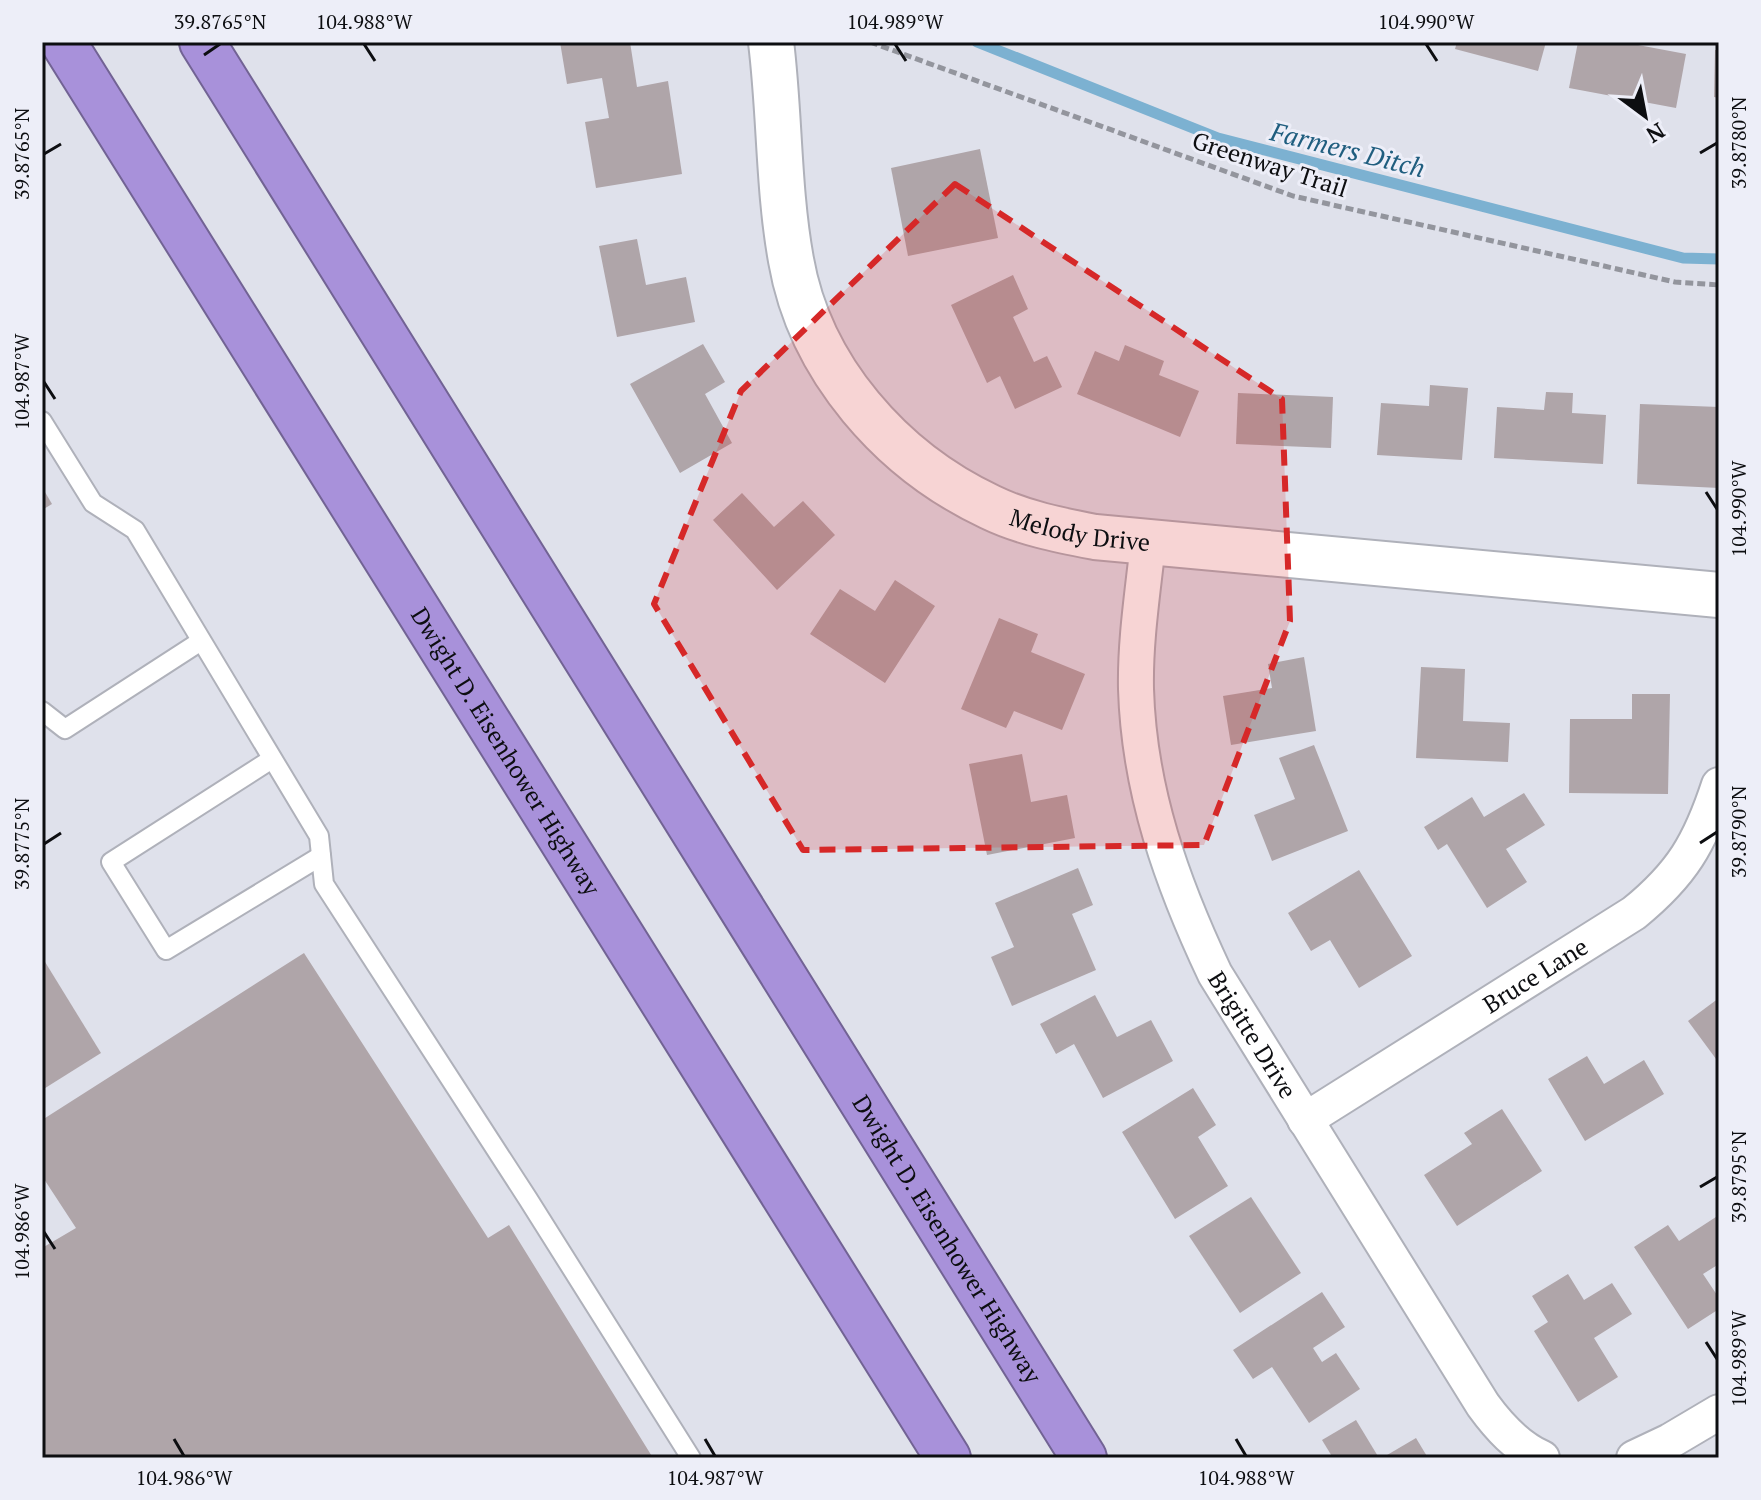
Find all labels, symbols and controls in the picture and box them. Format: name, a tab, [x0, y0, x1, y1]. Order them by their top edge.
text: 39.8765°N	[174, 8, 267, 35]
text: 104.988°W	[316, 8, 413, 35]
text: 104.989°W	[847, 8, 944, 35]
text: 104.990°W	[1378, 8, 1475, 35]
north arrow	[1605, 76, 1685, 156]
text: 39.8780°N	[1725, 96, 1752, 189]
text: 39.8765°N	[8, 107, 35, 200]
water label: Farmers Ditch	[1266, 113, 1429, 185]
text: N	[1641, 117, 1671, 150]
street label: Greenway Trail	[1188, 124, 1352, 204]
text: 104.987°W	[8, 333, 35, 430]
text: 104.990°W	[1725, 460, 1752, 557]
street label: Melody Drive	[1006, 501, 1151, 558]
street label: Dwight D. Eisenhower Highway	[404, 601, 609, 902]
text: 39.8790°N	[1725, 785, 1752, 878]
text: 39.8775°N	[8, 797, 35, 890]
street label: Bruce Lane	[1477, 930, 1594, 1020]
street label: Brigitte Drive	[1201, 965, 1304, 1104]
street label: Dwight D. Eisenhower Highway	[846, 1089, 1050, 1390]
text: 39.8795°N	[1725, 1130, 1752, 1223]
text: 104.986°W	[8, 1183, 35, 1280]
text: 104.989°W	[1725, 1310, 1752, 1407]
text: 104.986°W	[136, 1464, 233, 1491]
text: 104.987°W	[667, 1464, 764, 1491]
text: 104.988°W	[1198, 1464, 1295, 1491]

